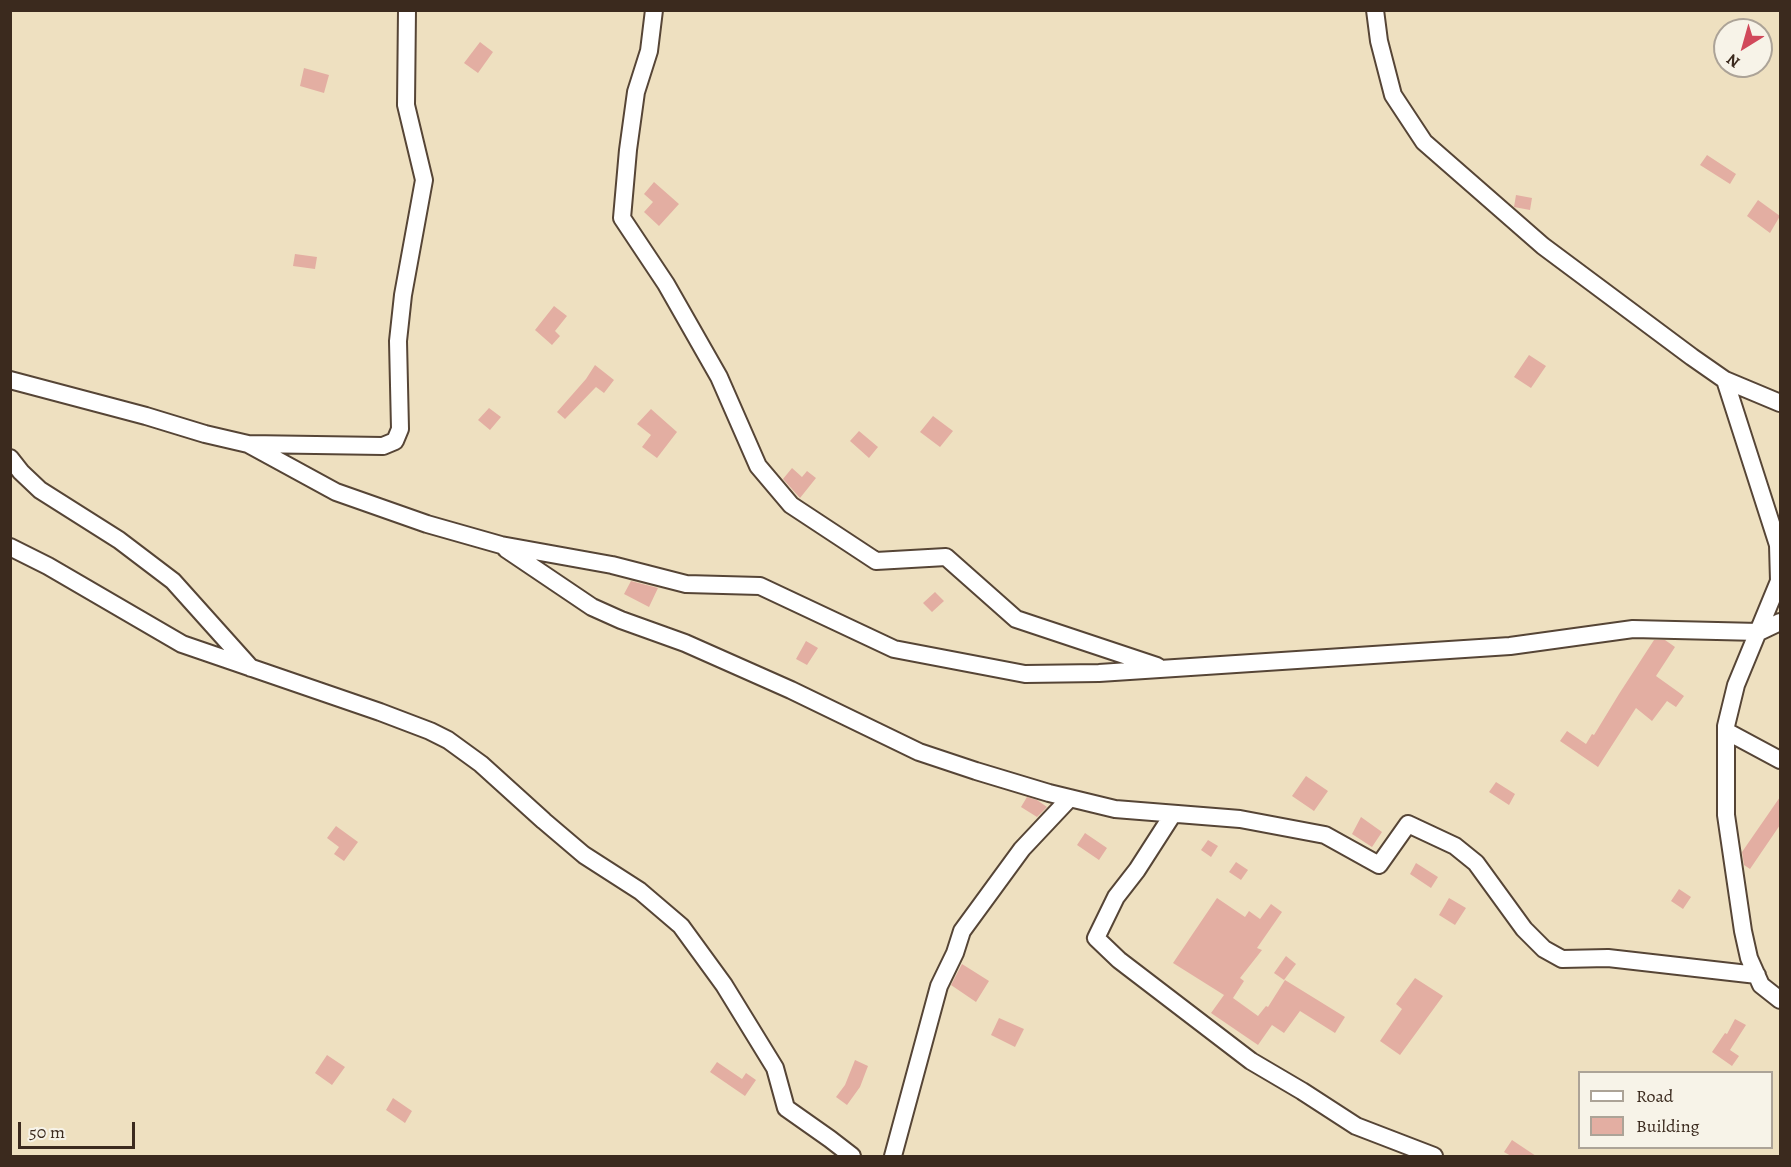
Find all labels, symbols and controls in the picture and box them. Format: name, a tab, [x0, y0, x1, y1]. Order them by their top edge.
north arrow	[1713, 18, 1773, 78]
text: N	[1722, 48, 1745, 73]
legend	[1578, 1071, 1773, 1149]
text: Road	[1636, 1084, 1673, 1108]
scale bar	[21, 1110, 138, 1148]
text: Building	[1636, 1114, 1700, 1138]
text: 50 m	[29, 1120, 65, 1144]

